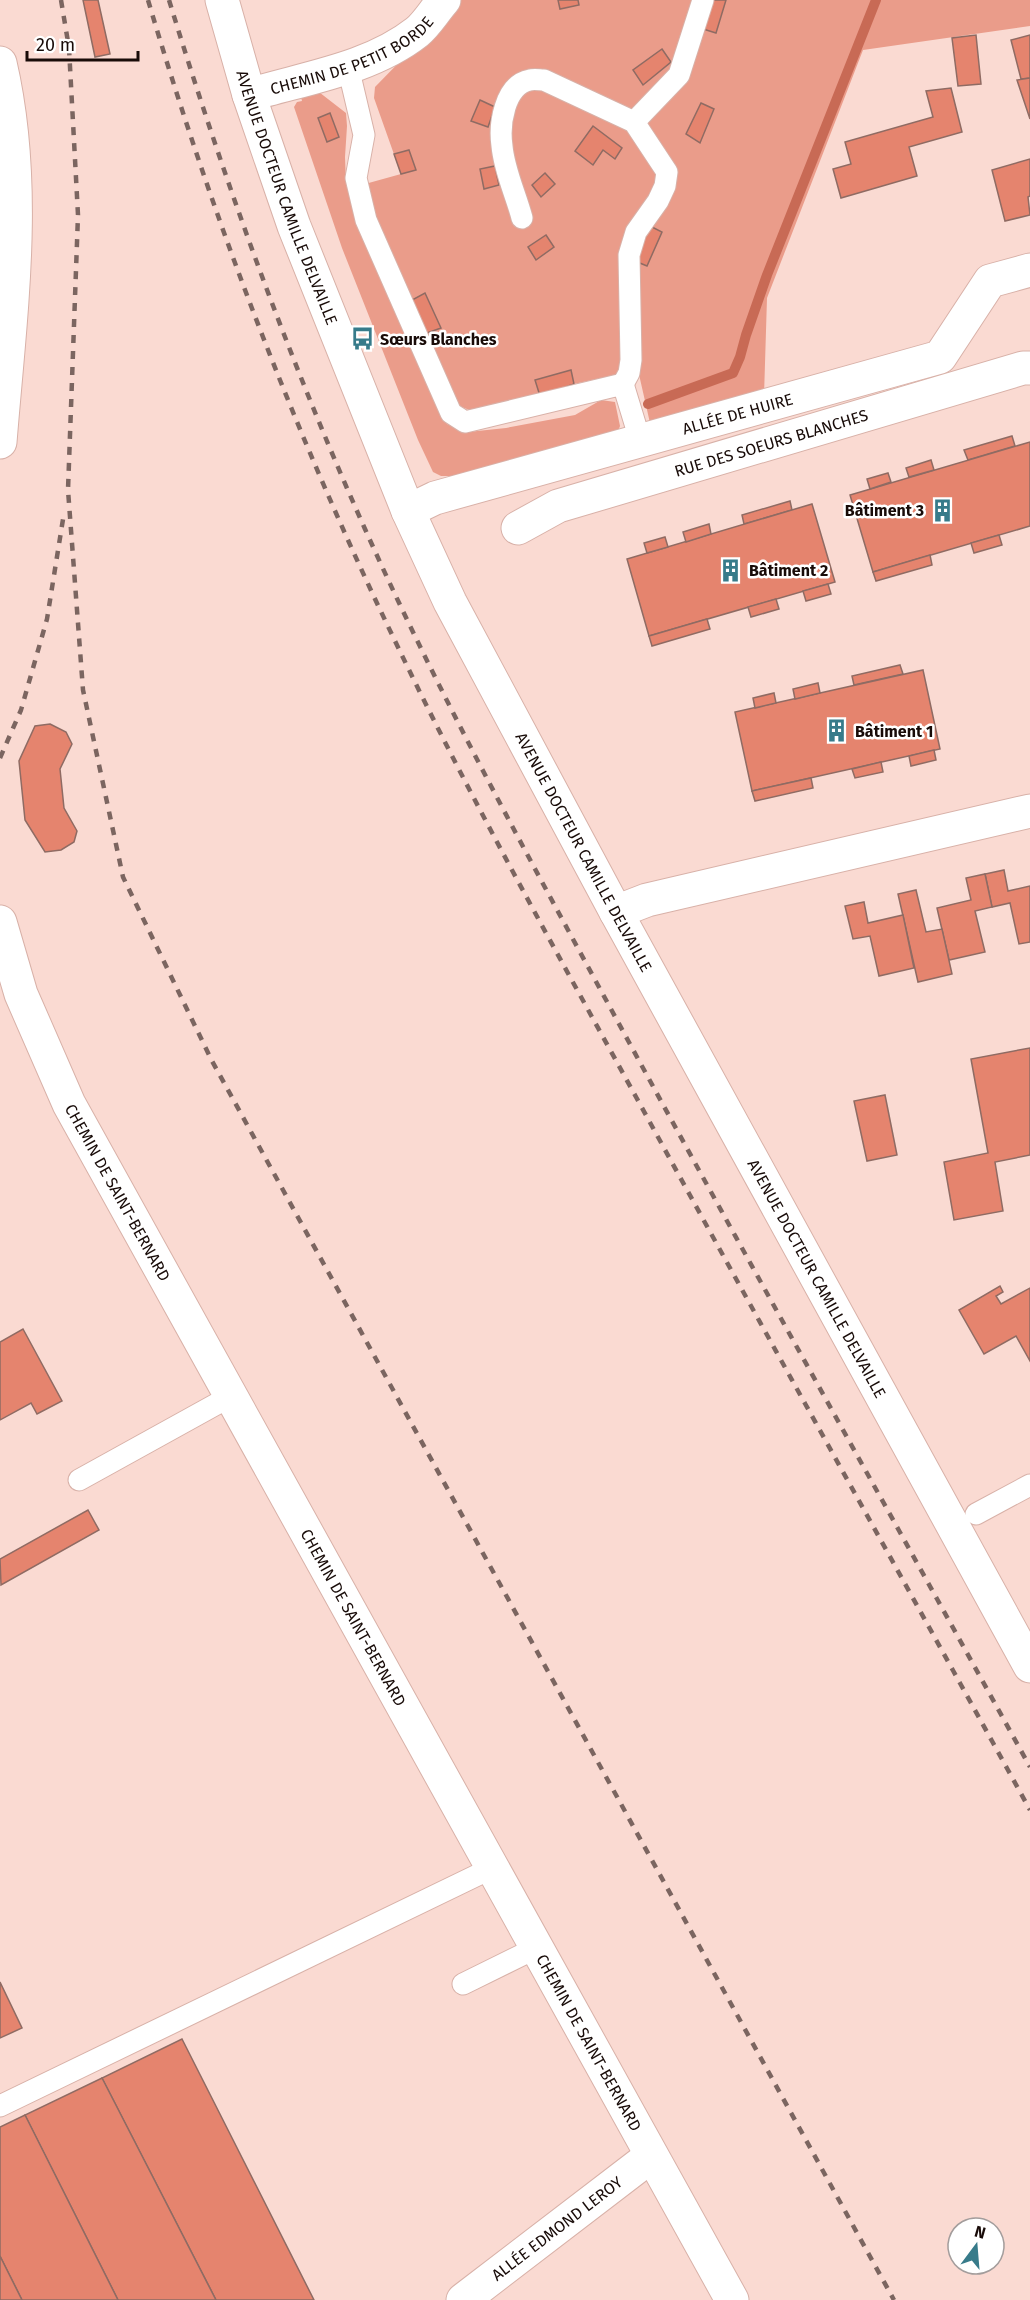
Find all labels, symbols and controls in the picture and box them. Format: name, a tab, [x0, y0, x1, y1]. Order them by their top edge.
street label: CHEMIN DE PETIT BORDE	[268, 13, 437, 99]
scale bar	[27, 24, 138, 62]
text: 20 m	[36, 34, 75, 56]
street label: AVENUE DOCTEUR CAMILLE DELVAILLE	[232, 68, 341, 327]
bus stop icon: Sœurs Blanches	[349, 326, 375, 352]
place label: Sœurs Blanches	[380, 330, 497, 349]
street label: ALLÉE DE HUIRE	[680, 390, 795, 439]
street label: RUE DES SOEURS BLANCHES	[672, 405, 871, 481]
building icon: Bâtiment 3	[929, 497, 955, 523]
place label: Bâtiment 3	[845, 501, 924, 520]
building icon: Bâtiment 2	[718, 557, 744, 583]
place label: Bâtiment 2	[749, 561, 828, 580]
building icon: Bâtiment 1	[824, 718, 850, 744]
place label: Bâtiment 1	[855, 722, 933, 741]
street label: AVENUE DOCTEUR CAMILLE DELVAILLE	[512, 729, 656, 975]
street label: CHEMIN DE SAINT-BERNARD	[61, 1101, 174, 1284]
street label: AVENUE DOCTEUR CAMILLE DELVAILLE	[744, 1156, 890, 1401]
street label: CHEMIN DE SAINT-BERNARD	[296, 1526, 410, 1709]
street label: CHEMIN DE SAINT-BERNARD	[532, 1951, 645, 2134]
street label: ALLÉE EDMOND LEROY	[488, 2172, 626, 2285]
north arrow	[946, 2216, 1006, 2276]
text: N	[972, 2221, 988, 2243]

